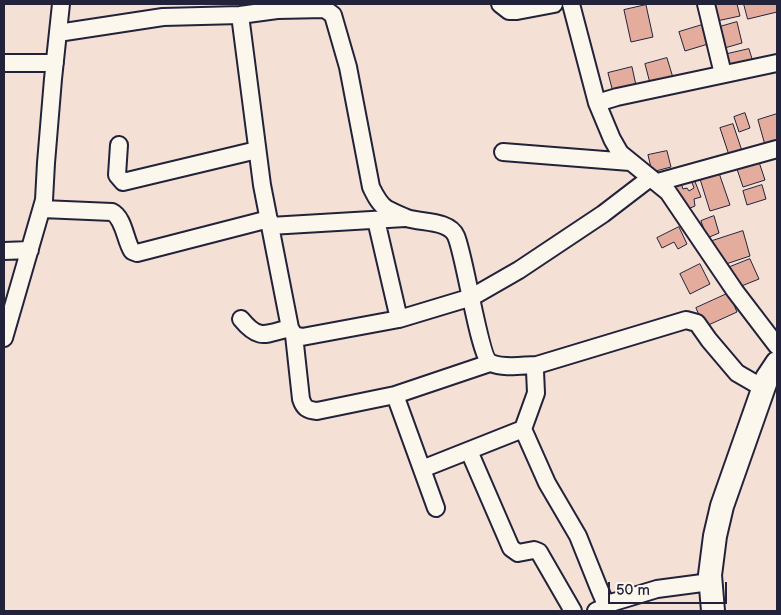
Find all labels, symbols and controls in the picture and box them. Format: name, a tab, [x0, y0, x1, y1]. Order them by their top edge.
scale bar	[611, 572, 730, 604]
text: 50 m	[616, 581, 650, 600]

